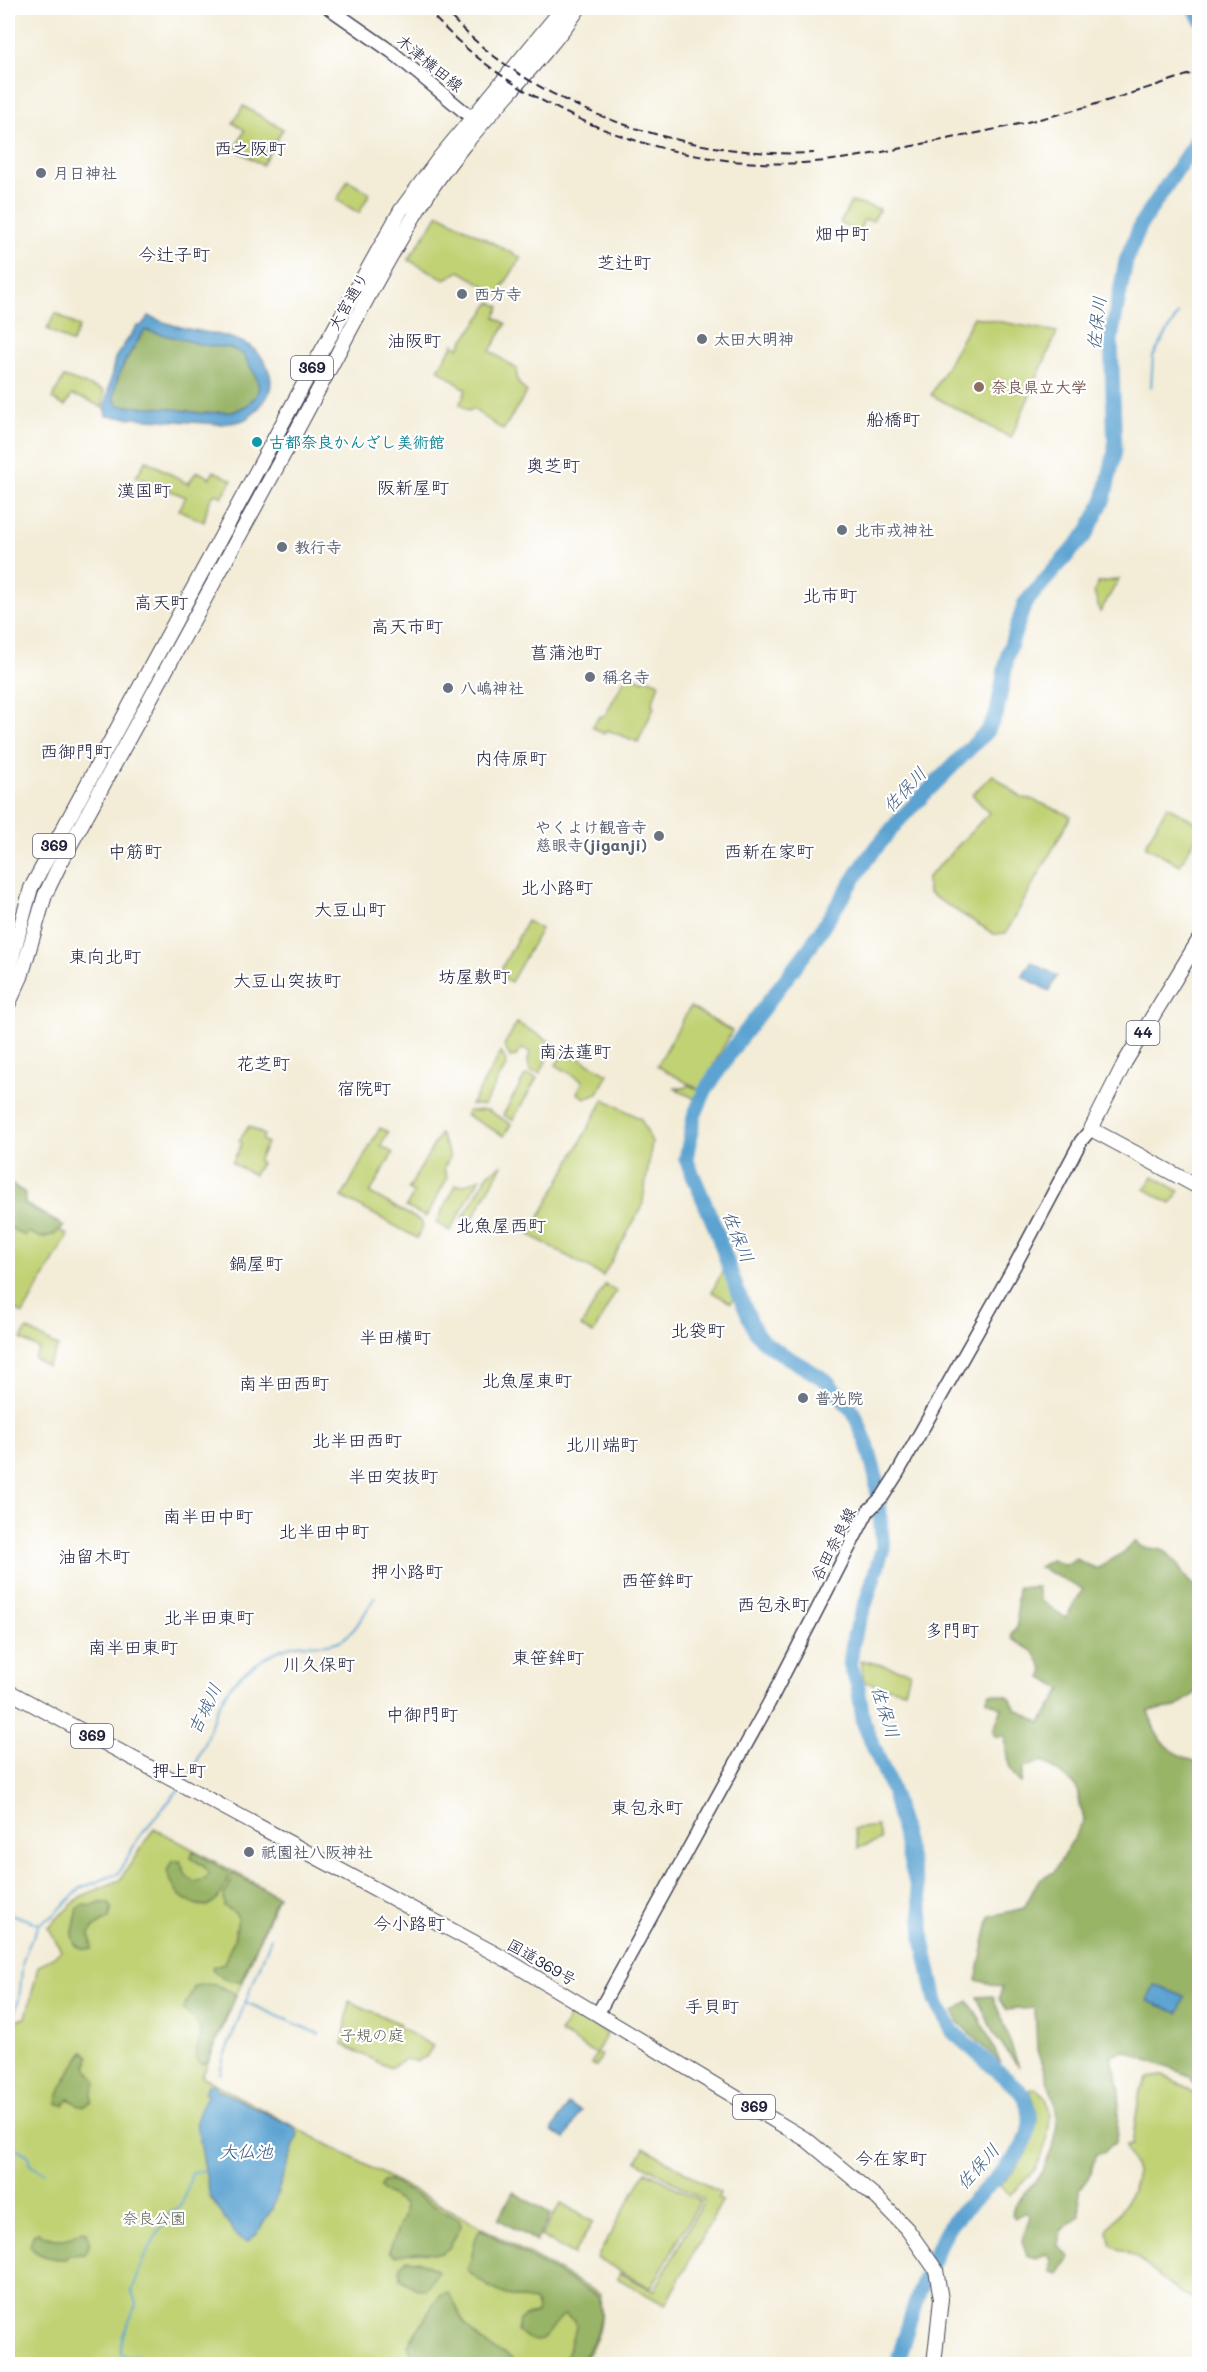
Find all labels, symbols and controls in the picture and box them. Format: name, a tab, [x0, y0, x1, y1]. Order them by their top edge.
street label: 木津横田線	[393, 29, 468, 96]
district label: 西之阪町	[214, 136, 286, 160]
place label: 月日神社	[53, 162, 117, 183]
marker: 月日神社	[34, 166, 48, 180]
district label: 畑中町	[815, 221, 869, 245]
district label: 今辻子町	[138, 242, 210, 266]
district label: 芝辻町	[597, 250, 651, 274]
street label: 大宮通り	[322, 268, 373, 334]
place label: 西方寺	[474, 283, 522, 304]
marker: 西方寺	[455, 287, 469, 301]
water label: 佐保川	[1081, 295, 1111, 351]
district label: 油阪町	[387, 328, 441, 352]
place label: 太田大明神	[714, 328, 794, 349]
marker: 太田大明神	[695, 332, 709, 346]
road number: 369	[291, 356, 333, 380]
place label: 奈良県立大学	[991, 376, 1087, 397]
marker: 奈良県立大学	[972, 380, 986, 394]
district label: 船橋町	[866, 407, 920, 431]
place label: 古都奈良かんざし美術館	[269, 431, 445, 452]
marker: 古都奈良かんざし美術館	[250, 435, 264, 449]
district label: 奥芝町	[526, 453, 580, 477]
district label: 阪新屋町	[377, 475, 449, 499]
district label: 漢国町	[117, 478, 171, 502]
place label: 北市戎神社	[854, 519, 934, 540]
marker: 北市戎神社	[835, 523, 849, 537]
place label: 教行寺	[294, 536, 342, 557]
marker: 教行寺	[275, 540, 289, 554]
district label: 北市町	[803, 583, 857, 607]
district label: 高天町	[134, 590, 188, 614]
district label: 高天市町	[371, 614, 443, 638]
district label: 菖蒲池町	[530, 640, 602, 664]
place label: 稱名寺	[602, 666, 650, 687]
marker: 稱名寺	[583, 670, 597, 684]
place label: 八嶋神社	[460, 677, 524, 698]
marker: 八嶋神社	[441, 681, 455, 695]
district label: 西御門町	[40, 739, 112, 763]
district label: 内侍原町	[475, 746, 547, 770]
water label: 佐保川	[877, 761, 931, 817]
place label: やくよけ観音寺 慈眼寺(jiganji)	[535, 816, 647, 855]
marker: やくよけ観音寺 慈眼寺(jiganji)	[652, 829, 666, 843]
road number: 369	[33, 834, 75, 858]
district label: 中筋町	[108, 839, 162, 863]
district label: 西新在家町	[724, 839, 814, 863]
district label: 北小路町	[521, 875, 593, 899]
district label: 大豆山町	[314, 897, 386, 921]
district label: 東向北町	[69, 944, 141, 968]
district label: 坊屋敷町	[438, 964, 510, 988]
district label: 大豆山突抜町	[233, 968, 341, 992]
road number: 44	[1126, 1021, 1160, 1045]
district label: 南法蓮町	[539, 1039, 611, 1063]
district label: 花芝町	[236, 1051, 290, 1075]
district label: 宿院町	[337, 1076, 391, 1100]
water label: 佐保川	[718, 1207, 760, 1266]
district label: 北魚屋西町	[456, 1213, 546, 1237]
district label: 鍋屋町	[229, 1251, 283, 1275]
district label: 北袋町	[671, 1318, 725, 1342]
district label: 半田横町	[359, 1325, 431, 1349]
district label: 北魚屋東町	[482, 1368, 572, 1392]
district label: 南半田西町	[239, 1371, 329, 1395]
place label: 普光院	[815, 1387, 863, 1408]
marker: 普光院	[796, 1391, 810, 1405]
district label: 北半田西町	[312, 1428, 402, 1452]
district label: 北川端町	[566, 1432, 638, 1456]
district label: 半田突抜町	[348, 1464, 438, 1488]
street label: 谷田奈良線	[805, 1503, 860, 1584]
district label: 南半田中町	[163, 1504, 253, 1528]
district label: 北半田中町	[279, 1519, 369, 1543]
district label: 油留木町	[58, 1544, 130, 1568]
district label: 押小路町	[371, 1559, 443, 1583]
district label: 西笹鉾町	[621, 1568, 693, 1592]
district label: 西包永町	[737, 1592, 809, 1616]
district label: 北半田東町	[164, 1605, 254, 1629]
district label: 多門町	[925, 1618, 979, 1642]
district label: 南半田東町	[88, 1635, 178, 1659]
district label: 東笹鉾町	[512, 1645, 584, 1669]
district label: 川久保町	[283, 1652, 355, 1676]
water label: 吉城川	[181, 1679, 227, 1738]
water label: 佐保川	[867, 1682, 905, 1741]
district label: 中御門町	[386, 1702, 458, 1726]
road number: 369	[71, 1724, 113, 1748]
district label: 押上町	[152, 1758, 206, 1782]
district label: 東包永町	[611, 1795, 683, 1819]
place label: 祇園社八阪神社	[261, 1841, 373, 1862]
marker: 祇園社八阪神社	[242, 1845, 256, 1859]
district label: 今小路町	[373, 1911, 445, 1935]
street label: 国道369号	[504, 1933, 581, 1990]
district label: 手貝町	[685, 1994, 739, 2018]
park label: 子規の庭	[340, 2024, 404, 2045]
road number: 369	[733, 2095, 775, 2119]
water label: 佐保川	[950, 2138, 1004, 2194]
water label: 大仏池	[219, 2139, 274, 2163]
district label: 今在家町	[855, 2146, 927, 2170]
park label: 奈良公園	[122, 2207, 186, 2228]

